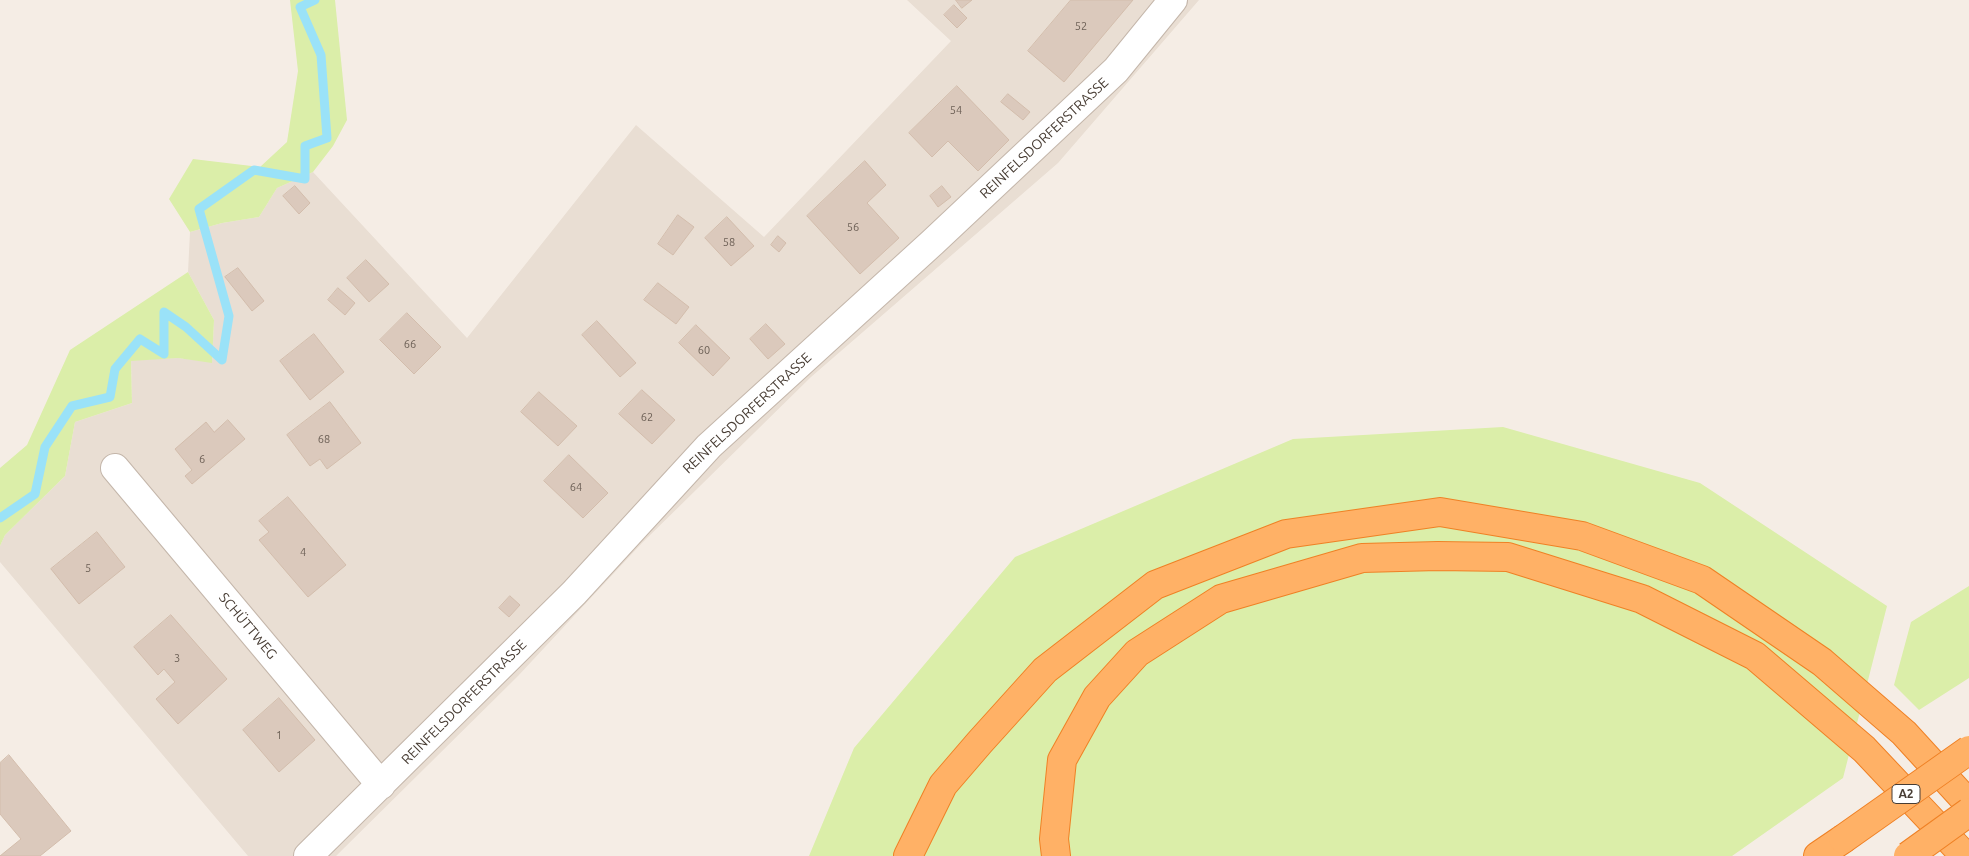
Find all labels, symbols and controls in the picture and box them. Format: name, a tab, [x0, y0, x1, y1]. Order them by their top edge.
house number: 52	[1075, 19, 1087, 33]
street label: REINFELSDORFERSTRASSE	[976, 74, 1112, 202]
house number: 54	[950, 103, 962, 117]
house number: 56	[847, 220, 859, 234]
house number: 58	[723, 235, 735, 249]
house number: 66	[404, 337, 416, 351]
house number: 60	[698, 343, 710, 357]
street label: REINFELSDORFERSTRASSE	[679, 349, 815, 477]
house number: 62	[641, 410, 653, 424]
house number: 68	[318, 432, 330, 446]
house number: 6	[199, 452, 205, 466]
house number: 64	[570, 480, 582, 494]
house number: 4	[300, 545, 306, 559]
house number: 5	[85, 561, 91, 575]
street label: SCHÜTTWEG	[215, 589, 281, 663]
street label: REINFELSDORFERSTRASSE	[398, 636, 530, 768]
house number: 3	[174, 651, 180, 665]
house number: 1	[276, 728, 282, 742]
road number: A2	[1892, 784, 1920, 804]

